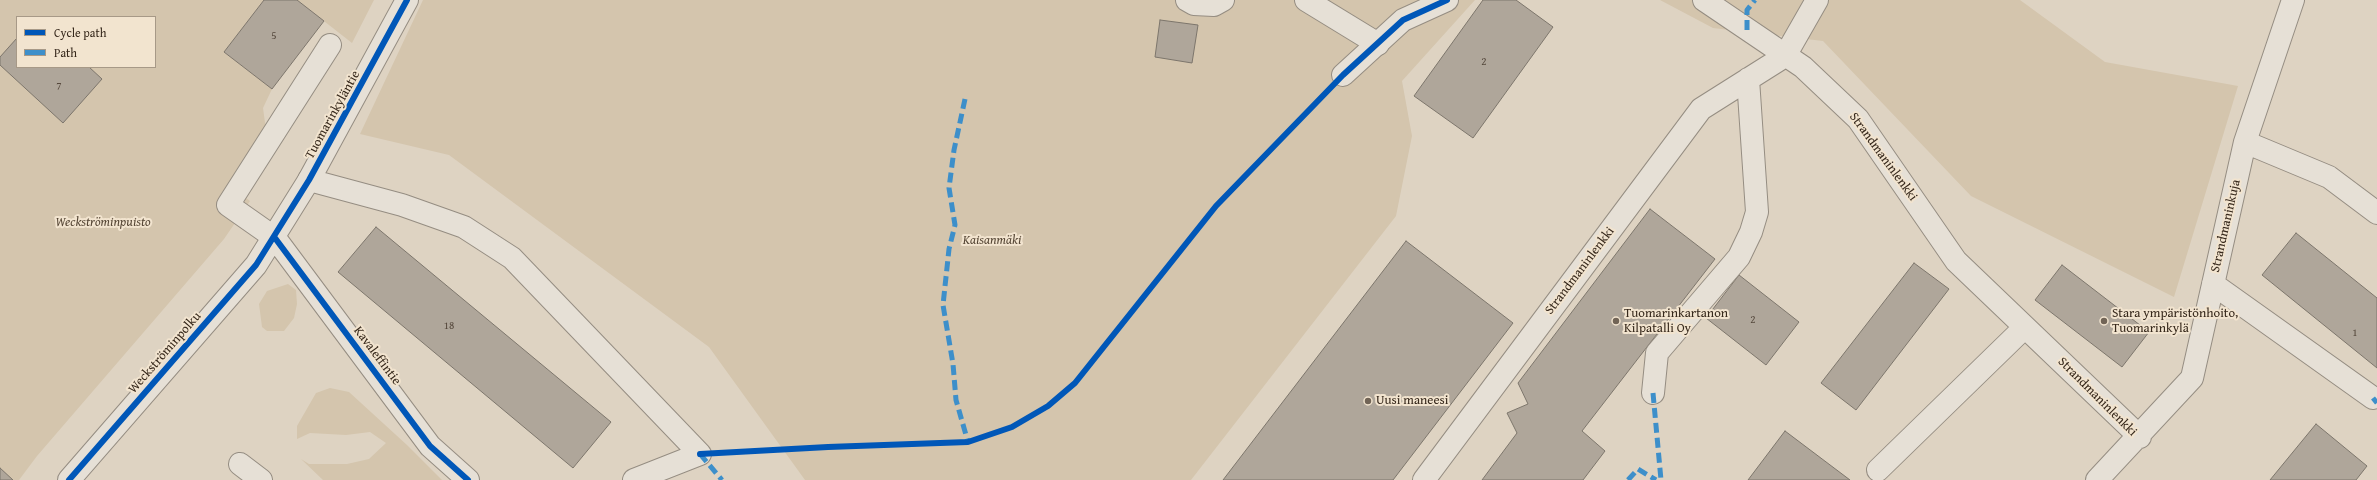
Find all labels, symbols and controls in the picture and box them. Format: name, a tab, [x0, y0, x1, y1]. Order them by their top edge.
legend	[16, 16, 156, 68]
text: Cycle path	[54, 24, 106, 41]
house number: 5	[271, 29, 277, 43]
text: Path	[54, 44, 77, 61]
house number: 2	[1481, 55, 1487, 69]
street label: Tuomarinkyläntie	[302, 68, 364, 162]
house number: 7	[56, 79, 62, 93]
street label: Strandmaninlenkki	[1846, 110, 1920, 204]
street label: Strandmaninkuja	[2208, 178, 2244, 274]
park label: Weckströminpuisto	[55, 215, 151, 231]
street label: Strandmaninlenkki	[1542, 224, 1618, 318]
park label: Kaisanmäki	[963, 233, 1021, 249]
place label: Tuomarinkartanon Kilpatalli Oy	[1624, 306, 1728, 337]
place label: Stara ympäristönhoito, Tuomarinkylä	[2112, 306, 2238, 337]
street label: Weckströminpolku	[125, 309, 205, 397]
house number: 2	[1750, 313, 1756, 327]
marker: Tuomarinkartanon Kilpatalli Oy	[1611, 316, 1621, 326]
marker: Stara ympäristönhoito, Tuomarinkylä	[2099, 316, 2109, 326]
house number: 18	[444, 319, 454, 333]
street label: Kavaleffintie	[350, 324, 404, 388]
house number: 1	[2352, 326, 2358, 340]
street label: Strandmaninlenkki	[2054, 354, 2140, 440]
place label: Uusi maneesi	[1376, 393, 1448, 409]
marker: Uusi maneesi	[1363, 396, 1373, 406]

